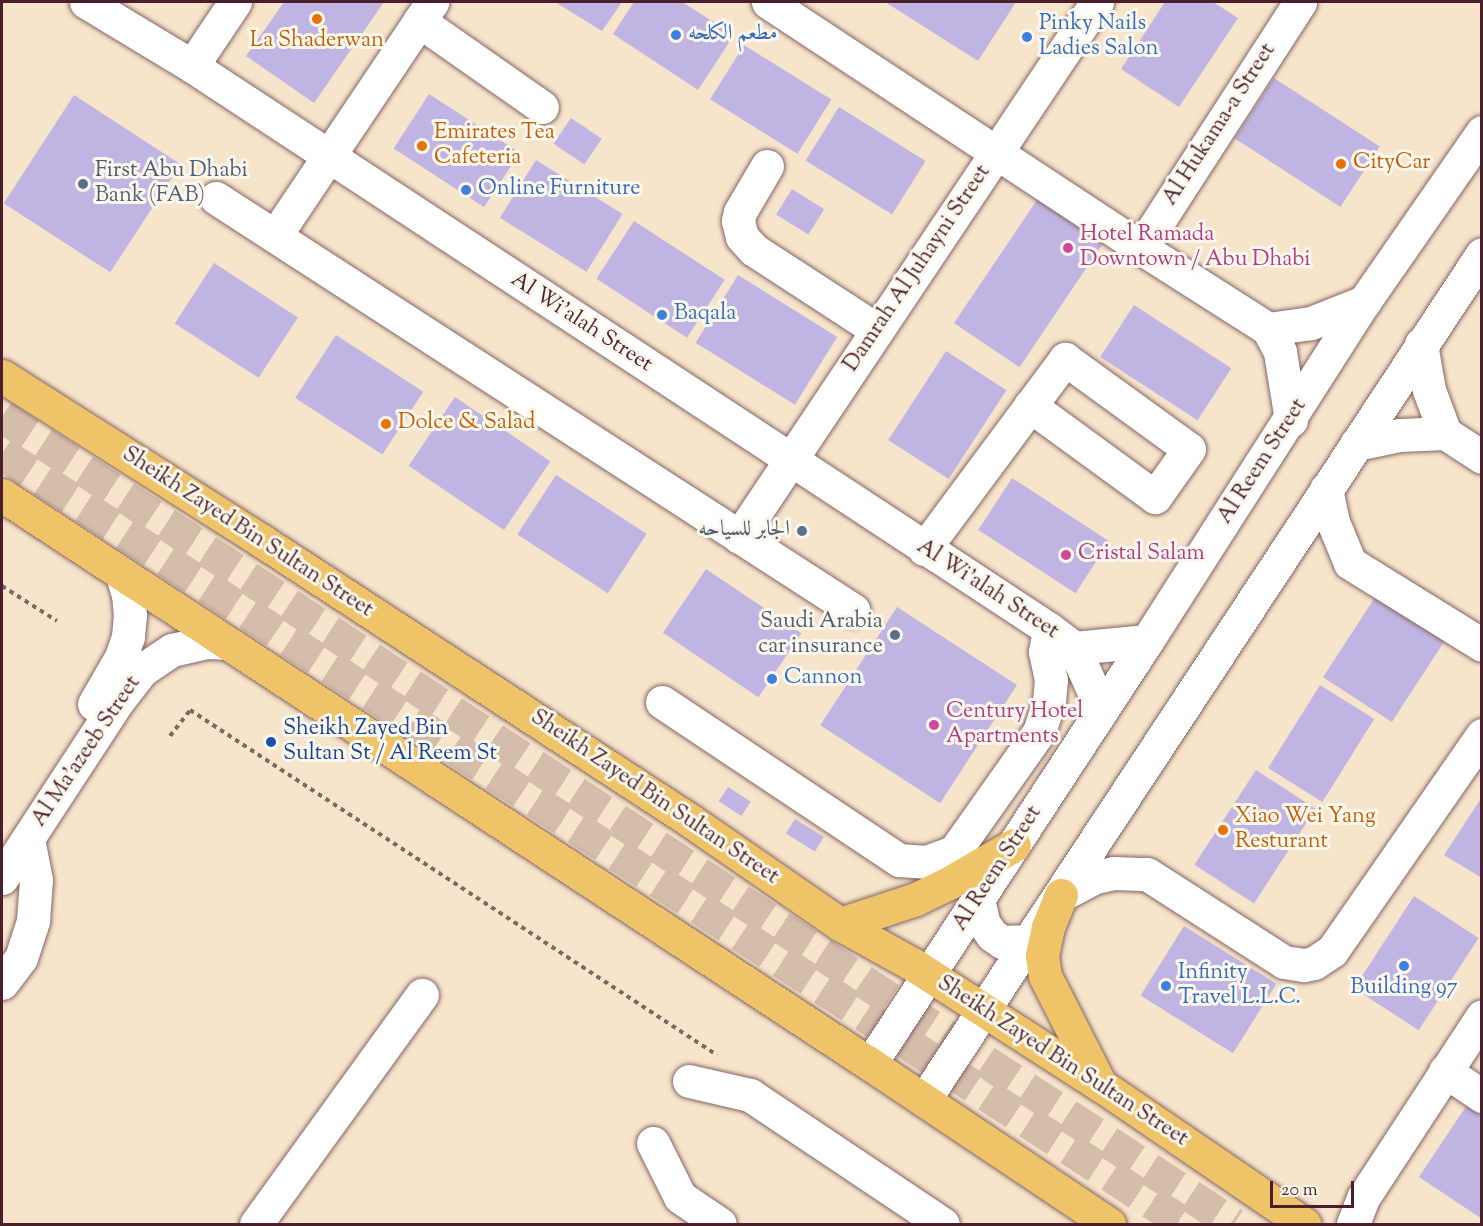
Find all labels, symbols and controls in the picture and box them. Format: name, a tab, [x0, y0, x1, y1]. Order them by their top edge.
place label: Pinky Nails Ladies Salon	[1039, 11, 1158, 62]
marker: La Shaderwan	[310, 12, 324, 26]
place label: مطعم الكلحه	[688, 22, 777, 48]
marker: مطعم الكلحه	[669, 28, 683, 42]
place label: La Shaderwan	[250, 29, 384, 55]
marker: Pinky Nails Ladies Salon	[1020, 30, 1034, 44]
street label: Al Hukama-a Street	[1158, 39, 1282, 211]
place label: Emirates Tea Cafeteria	[434, 120, 555, 172]
marker: Emirates Tea Cafeteria	[415, 139, 429, 153]
place label: CityCar	[1353, 151, 1431, 177]
marker: CityCar	[1334, 157, 1348, 171]
place label: First Abu Dhabi Bank (FAB)	[95, 158, 248, 210]
street label: Damrah Al Juhayni Street	[839, 161, 997, 377]
marker: First Abu Dhabi Bank (FAB)	[76, 177, 90, 191]
place label: Online Furniture	[478, 177, 640, 203]
marker: Online Furniture	[459, 183, 473, 197]
place label: Hotel Ramada Downtown / Abu Dhabi	[1080, 222, 1311, 274]
marker: Hotel Ramada Downtown / Abu Dhabi	[1061, 241, 1075, 255]
street label: Al Wi'alah Street	[505, 267, 657, 379]
place label: Baqala	[674, 302, 736, 328]
marker: Baqala	[655, 308, 669, 322]
street label: Al Reem Street	[1213, 394, 1313, 530]
place label: Dolce & Salad	[398, 411, 535, 437]
marker: Dolce & Salad	[379, 417, 393, 431]
street label: Sheikh Zayed Bin Sultan Street	[117, 442, 377, 624]
place label: الجابر للسياحه	[698, 518, 790, 544]
marker: الجابر للسياحه	[795, 524, 809, 538]
street label: Al Wi'alah Street	[911, 534, 1063, 646]
place label: Cristal Salam	[1078, 542, 1205, 568]
marker: Cristal Salam	[1059, 548, 1073, 562]
place label: Saudi Arabia car insurance	[758, 609, 883, 660]
marker: Saudi Arabia car insurance	[888, 628, 902, 642]
place label: Cannon	[784, 666, 862, 692]
street label: Al Ma'azeeb Street	[27, 672, 147, 832]
marker: Cannon	[765, 672, 779, 686]
place label: Century Hotel Apartments	[946, 699, 1083, 750]
street label: Sheikh Zayed Bin Sultan Street	[525, 705, 783, 891]
place label: Sheikh Zayed Bin Sultan St / Al Reem St	[283, 716, 497, 768]
marker: Century Hotel Apartments	[927, 718, 941, 732]
marker: Sheikh Zayed Bin Sultan St / Al Reem St	[264, 735, 278, 749]
street label: Al Reem Street	[948, 801, 1048, 937]
place label: Xiao Wei Yang Resturant	[1235, 804, 1376, 855]
marker: Xiao Wei Yang Resturant	[1216, 823, 1230, 837]
marker: Building 97	[1397, 959, 1411, 973]
place label: Infinity Travel L.L.C.	[1178, 960, 1301, 1011]
street label: Sheikh Zayed Bin Sultan Street	[932, 971, 1192, 1153]
place label: Building 97	[1350, 976, 1458, 1002]
marker: Infinity Travel L.L.C.	[1159, 979, 1173, 993]
scale bar	[1273, 1169, 1357, 1207]
text: 20 m	[1281, 1178, 1318, 1204]

